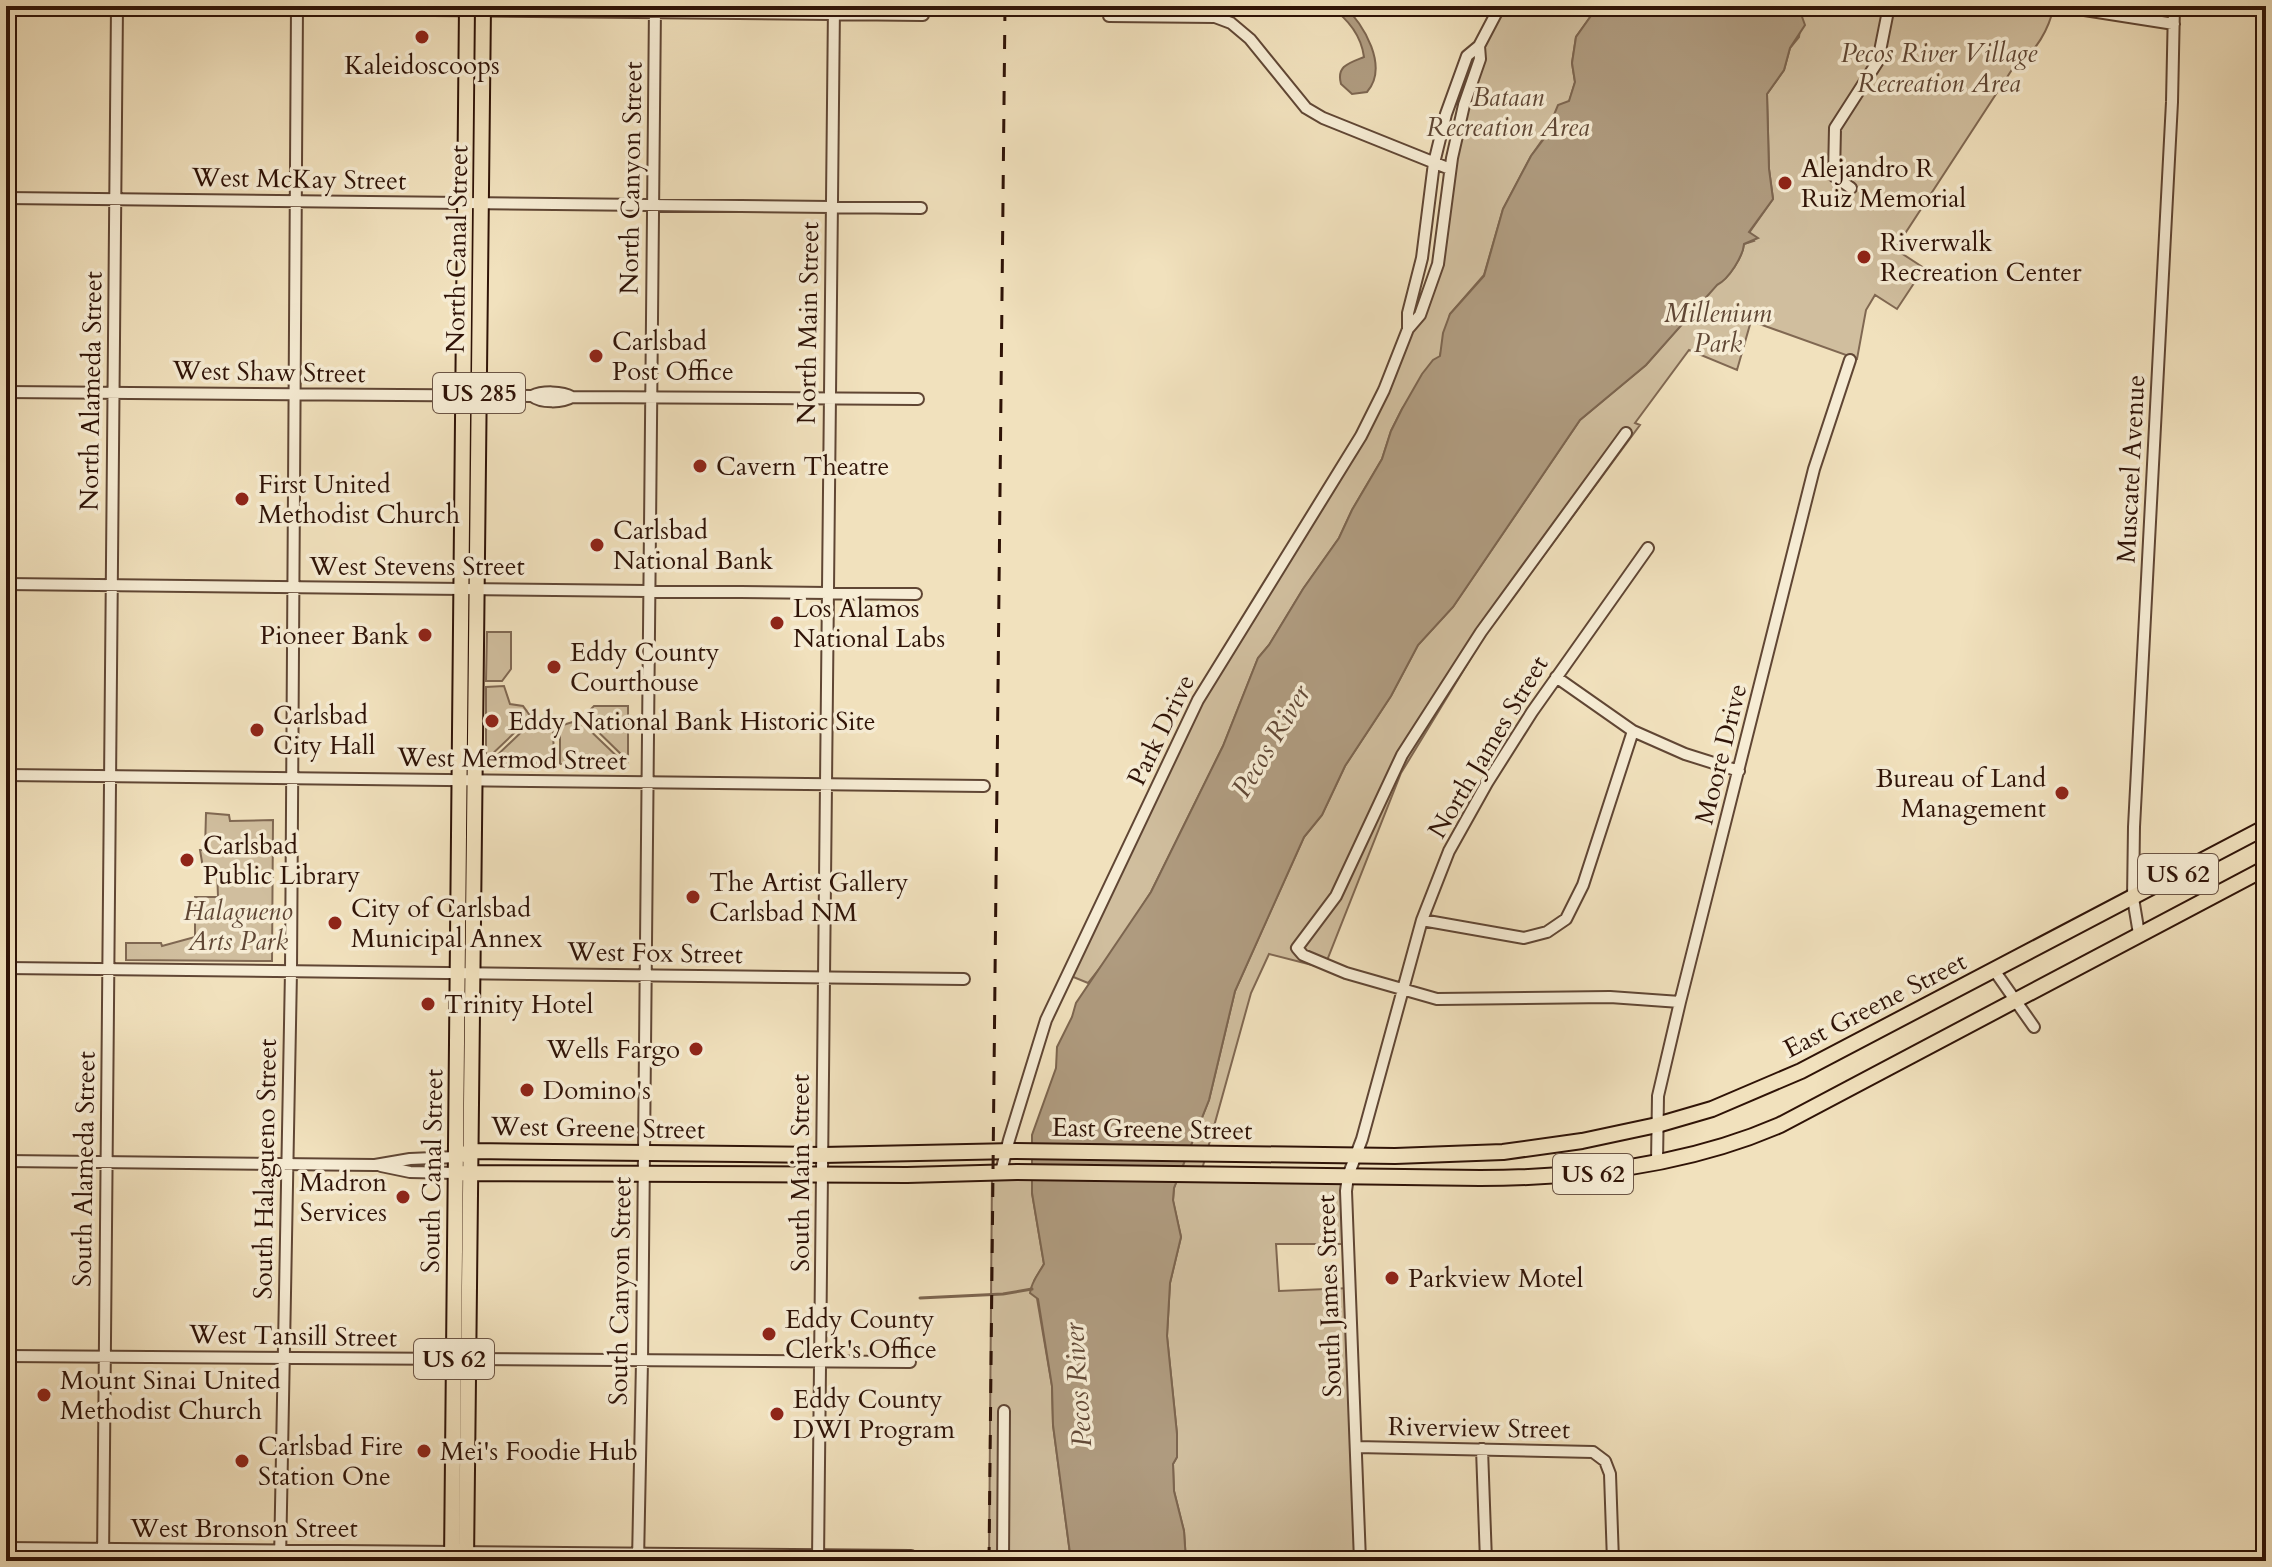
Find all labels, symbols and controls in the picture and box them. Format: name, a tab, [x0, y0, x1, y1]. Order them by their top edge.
marker: Kaleidoscoops	[413, 28, 431, 46]
park label: Pecos River Village Recreation Area	[1841, 36, 2038, 101]
place label: Kaleidoscoops	[344, 48, 500, 83]
street label: North Canyon Street	[611, 61, 651, 295]
park label: Bataan Recreation Area	[1426, 80, 1590, 145]
street label: North Canal Street	[438, 144, 476, 354]
place label: Alejandro R Ruiz Memorial	[1801, 151, 1967, 216]
street label: West McKay Street	[190, 160, 407, 198]
marker: Alejandro R Ruiz Memorial	[1776, 174, 1794, 192]
street label: North Main Street	[789, 221, 827, 425]
place label: Riverwalk Recreation Center	[1880, 225, 2082, 290]
marker: Riverwalk Recreation Center	[1855, 248, 1873, 266]
street label: North Alameda Street	[71, 271, 111, 511]
park label: Millenium Park	[1664, 296, 1772, 361]
place label: Carlsbad Post Office	[612, 324, 734, 389]
marker: Carlsbad Post Office	[587, 347, 605, 365]
street label: West Shaw Street	[171, 353, 366, 391]
road number: US 285	[433, 373, 525, 413]
street label: Muscatel Avenue	[2109, 374, 2153, 564]
place label: Cavern Theatre	[716, 449, 889, 484]
marker: Cavern Theatre	[691, 457, 709, 475]
place label: First United Methodist Church	[258, 467, 460, 532]
marker: First United Methodist Church	[233, 490, 251, 508]
place label: Carlsbad National Bank	[613, 513, 773, 578]
marker: Carlsbad National Bank	[588, 536, 606, 554]
street label: West Stevens Street	[308, 549, 525, 584]
place label: Los Alamos National Labs	[793, 591, 945, 656]
marker: Los Alamos National Labs	[768, 614, 786, 632]
place label: Pioneer Bank	[260, 618, 409, 653]
marker: Pioneer Bank	[416, 626, 434, 644]
place label: Eddy County Courthouse	[570, 635, 720, 700]
street label: North James Street	[1420, 649, 1556, 845]
marker: Eddy County Courthouse	[545, 658, 563, 676]
street label: Park Drive	[1119, 668, 1203, 792]
water label: Pecos River	[1223, 677, 1320, 804]
street label: Moore Drive	[1687, 680, 1755, 828]
place label: Carlsbad City Hall	[273, 698, 376, 763]
place label: Eddy National Bank Historic Site	[508, 704, 876, 739]
marker: Eddy National Bank Historic Site	[483, 712, 501, 730]
marker: Carlsbad City Hall	[248, 721, 266, 739]
street label: West Mermod Street	[396, 739, 627, 779]
place label: Bureau of Land Management	[1876, 761, 2046, 826]
marker: Bureau of Land Management	[2053, 784, 2071, 802]
place label: Carlsbad Public Library	[203, 828, 361, 893]
marker: Carlsbad Public Library	[178, 851, 196, 869]
road number: US 62	[2138, 854, 2218, 894]
place label: The Artist Gallery Carlsbad NM	[709, 865, 909, 930]
marker: The Artist Gallery Carlsbad NM	[684, 888, 702, 906]
place label: City of Carlsbad Municipal Annex	[351, 891, 543, 956]
park label: Halagueno Arts Park	[183, 894, 293, 959]
marker: City of Carlsbad Municipal Annex	[326, 914, 344, 932]
street label: West Fox Street	[566, 934, 743, 972]
street label: East Greene Street	[1778, 944, 1972, 1066]
place label: Trinity Hotel	[444, 987, 594, 1022]
marker: Trinity Hotel	[419, 995, 437, 1013]
place label: Wells Fargo	[545, 1032, 680, 1067]
street label: South Halagueno Street	[245, 1038, 285, 1300]
marker: Wells Fargo	[687, 1040, 705, 1058]
street label: South Alameda Street	[64, 1051, 104, 1287]
street label: South Canal Street	[413, 1069, 451, 1273]
place label: Domino's	[543, 1073, 651, 1108]
street label: South Main Street	[783, 1074, 818, 1272]
marker: Domino's	[518, 1081, 536, 1099]
street label: West Greene Street	[490, 1109, 705, 1147]
street label: East Greene Street	[1051, 1110, 1253, 1148]
road number: US 62	[1553, 1154, 1633, 1194]
place label: Madron Services	[299, 1165, 387, 1230]
street label: South Canyon Street	[601, 1176, 639, 1406]
marker: Madron Services	[394, 1188, 412, 1206]
street label: South James Street	[1308, 1194, 1350, 1398]
place label: Parkview Motel	[1408, 1261, 1584, 1296]
marker: Parkview Motel	[1383, 1269, 1401, 1287]
place label: Eddy County Clerk's Office	[785, 1302, 937, 1367]
street label: West Tansill Street	[188, 1317, 397, 1355]
water label: Pecos River	[1055, 1320, 1101, 1449]
marker: Eddy County Clerk's Office	[760, 1325, 778, 1343]
road number: US 62	[414, 1339, 494, 1379]
place label: Mount Sinai United Methodist Church	[60, 1363, 281, 1428]
place label: Eddy County DWI Program	[793, 1382, 955, 1447]
marker: Mount Sinai United Methodist Church	[35, 1386, 53, 1404]
marker: Eddy County DWI Program	[768, 1405, 786, 1423]
street label: Riverview Street	[1387, 1409, 1571, 1447]
place label: Carlsbad Fire Station One	[258, 1429, 403, 1494]
place label: Mei's Foodie Hub	[440, 1434, 638, 1469]
marker: Mei's Foodie Hub	[415, 1442, 433, 1460]
marker: Carlsbad Fire Station One	[233, 1452, 251, 1470]
street label: West Bronson Street	[129, 1511, 358, 1546]

